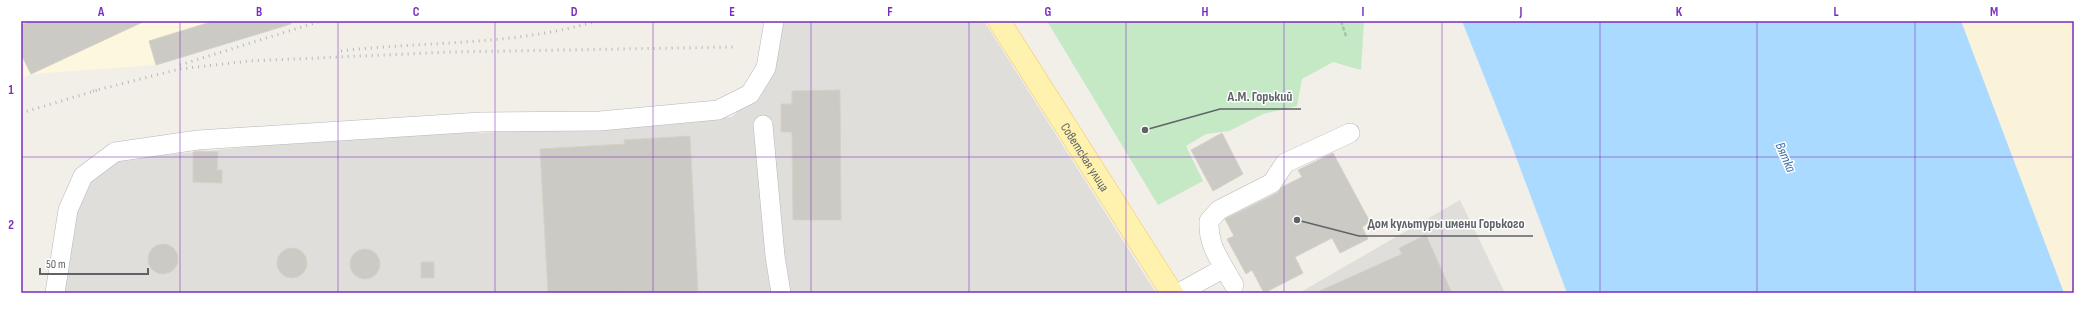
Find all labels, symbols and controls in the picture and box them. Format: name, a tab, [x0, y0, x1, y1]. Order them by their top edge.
text: A	[97, 4, 105, 20]
text: B	[256, 4, 262, 20]
text: C	[413, 4, 420, 20]
text: D	[571, 4, 578, 20]
text: E	[729, 4, 735, 20]
text: F	[887, 4, 893, 20]
text: G	[1045, 4, 1052, 20]
text: H	[1202, 4, 1209, 20]
text: I	[1362, 4, 1365, 20]
text: J	[1519, 4, 1523, 20]
text: K	[1676, 4, 1683, 20]
text: L	[1833, 4, 1839, 20]
text: M	[1990, 4, 1998, 20]
text: 1	[8, 82, 14, 98]
callout: А.М. Горький	[1220, 83, 1301, 109]
text: А.М. Горький	[1227, 88, 1292, 105]
street label: Советская улица	[1057, 120, 1112, 195]
water label: Вятка	[1771, 140, 1800, 175]
callout: Дом культуры имени Горького	[1359, 210, 1533, 236]
text: Дом культуры имени Горького	[1367, 215, 1525, 232]
text: 2	[8, 217, 14, 233]
scale bar	[40, 250, 148, 276]
text: 50 m	[46, 257, 66, 272]

